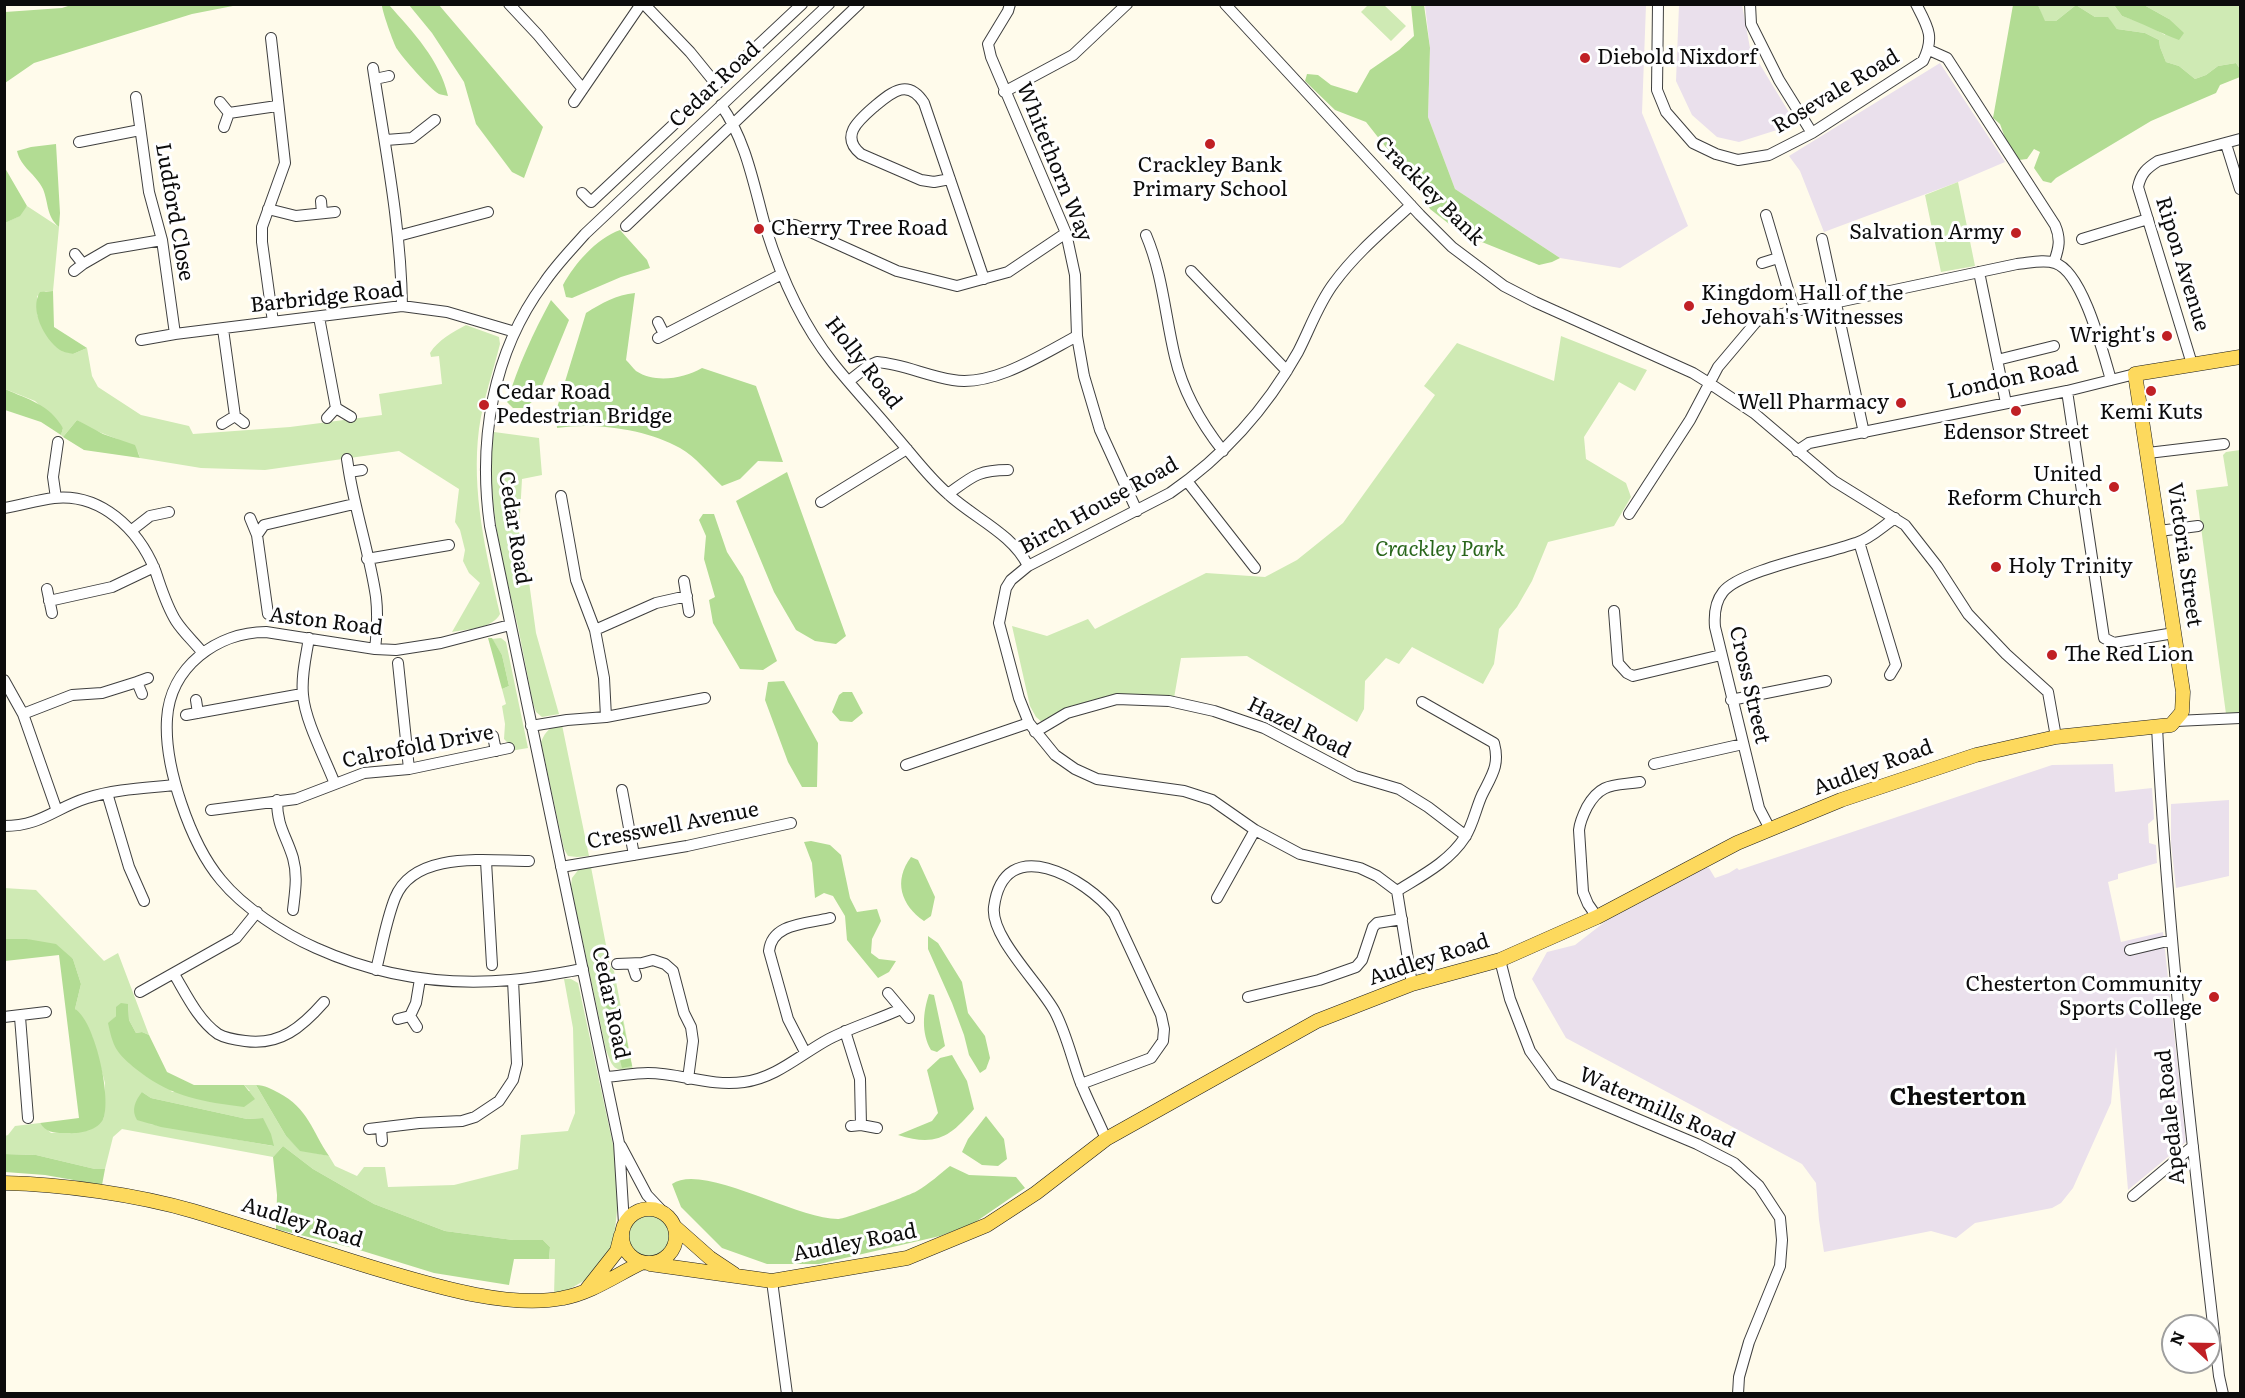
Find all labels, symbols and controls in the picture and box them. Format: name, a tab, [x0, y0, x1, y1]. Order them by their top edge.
street label: Cedar Road	[664, 37, 766, 133]
street label: Rosevale Road	[1768, 44, 1904, 140]
place label: Diebold Nixdorf	[1597, 45, 1757, 71]
marker: Diebold Nixdorf	[1578, 51, 1592, 65]
street label: Whitethorn Way	[1011, 79, 1097, 245]
street label: Crackley Bank	[1369, 131, 1489, 251]
marker: Crackley Bank Primary School	[1203, 137, 1217, 151]
street label: Ludford Close	[149, 141, 199, 283]
place label: Crackley Bank Primary School	[1132, 153, 1288, 203]
street label: Ripon Avenue	[2150, 194, 2214, 334]
place label: Cherry Tree Road	[771, 216, 948, 242]
place label: Salvation Army	[1849, 220, 2004, 246]
marker: Cherry Tree Road	[752, 222, 766, 236]
marker: Salvation Army	[2009, 226, 2023, 240]
street label: Barbridge Road	[249, 277, 405, 319]
place label: Kingdom Hall of the Jehovah's Witnesses	[1701, 281, 1903, 331]
marker: Kingdom Hall of the Jehovah's Witnesses	[1682, 299, 1696, 313]
street label: Holly Road	[819, 312, 907, 414]
place label: Wright's	[2069, 323, 2155, 349]
marker: Wright's	[2160, 329, 2174, 343]
street label: London Road	[1945, 353, 2081, 405]
place label: Cedar Road Pedestrian Bridge	[496, 380, 672, 430]
marker: Kemi Kuts	[2144, 384, 2158, 398]
place label: Well Pharmacy	[1737, 390, 1889, 416]
marker: Well Pharmacy	[1894, 396, 1908, 410]
marker: Cedar Road Pedestrian Bridge	[477, 398, 491, 412]
place label: Kemi Kuts	[2100, 400, 2202, 426]
marker: Edensor Street	[2009, 404, 2023, 418]
place label: Edensor Street	[1943, 420, 2089, 446]
street label: Birch House Road	[1015, 452, 1183, 560]
place label: United Reform Church	[1947, 462, 2102, 512]
street label: Cedar Road	[493, 469, 535, 587]
marker: United Reform Church	[2107, 480, 2121, 494]
street label: Victoria Street	[2161, 481, 2207, 629]
park label: Crackley Park	[1375, 537, 1505, 563]
place label: Holy Trinity	[2008, 554, 2133, 580]
marker: Holy Trinity	[1989, 560, 2003, 574]
street label: Aston Road	[268, 603, 384, 641]
street label: Cross Street	[1723, 624, 1775, 746]
place label: The Red Lion	[2064, 642, 2194, 668]
marker: The Red Lion	[2045, 648, 2059, 662]
street label: Hazel Road	[1243, 692, 1355, 764]
street label: Calrofold Drive	[340, 720, 496, 774]
street label: Audley Road	[1810, 735, 1936, 801]
street label: Cresswell Avenue	[585, 797, 761, 855]
street label: Audley Road	[1365, 929, 1493, 991]
street label: Cedar Road	[586, 944, 634, 1062]
place label: Chesterton Community Sports College	[1965, 972, 2202, 1022]
marker: Chesterton Community Sports College	[2207, 990, 2221, 1004]
street label: Apedale Road	[2151, 1048, 2191, 1186]
street label: Watermills Road	[1575, 1062, 1739, 1154]
district label: Chesterton	[1890, 1084, 2026, 1112]
street label: Audley Road	[238, 1193, 366, 1253]
street label: Audley Road	[791, 1219, 919, 1267]
north arrow	[2161, 1314, 2221, 1374]
text: N	[2163, 1327, 2190, 1349]

